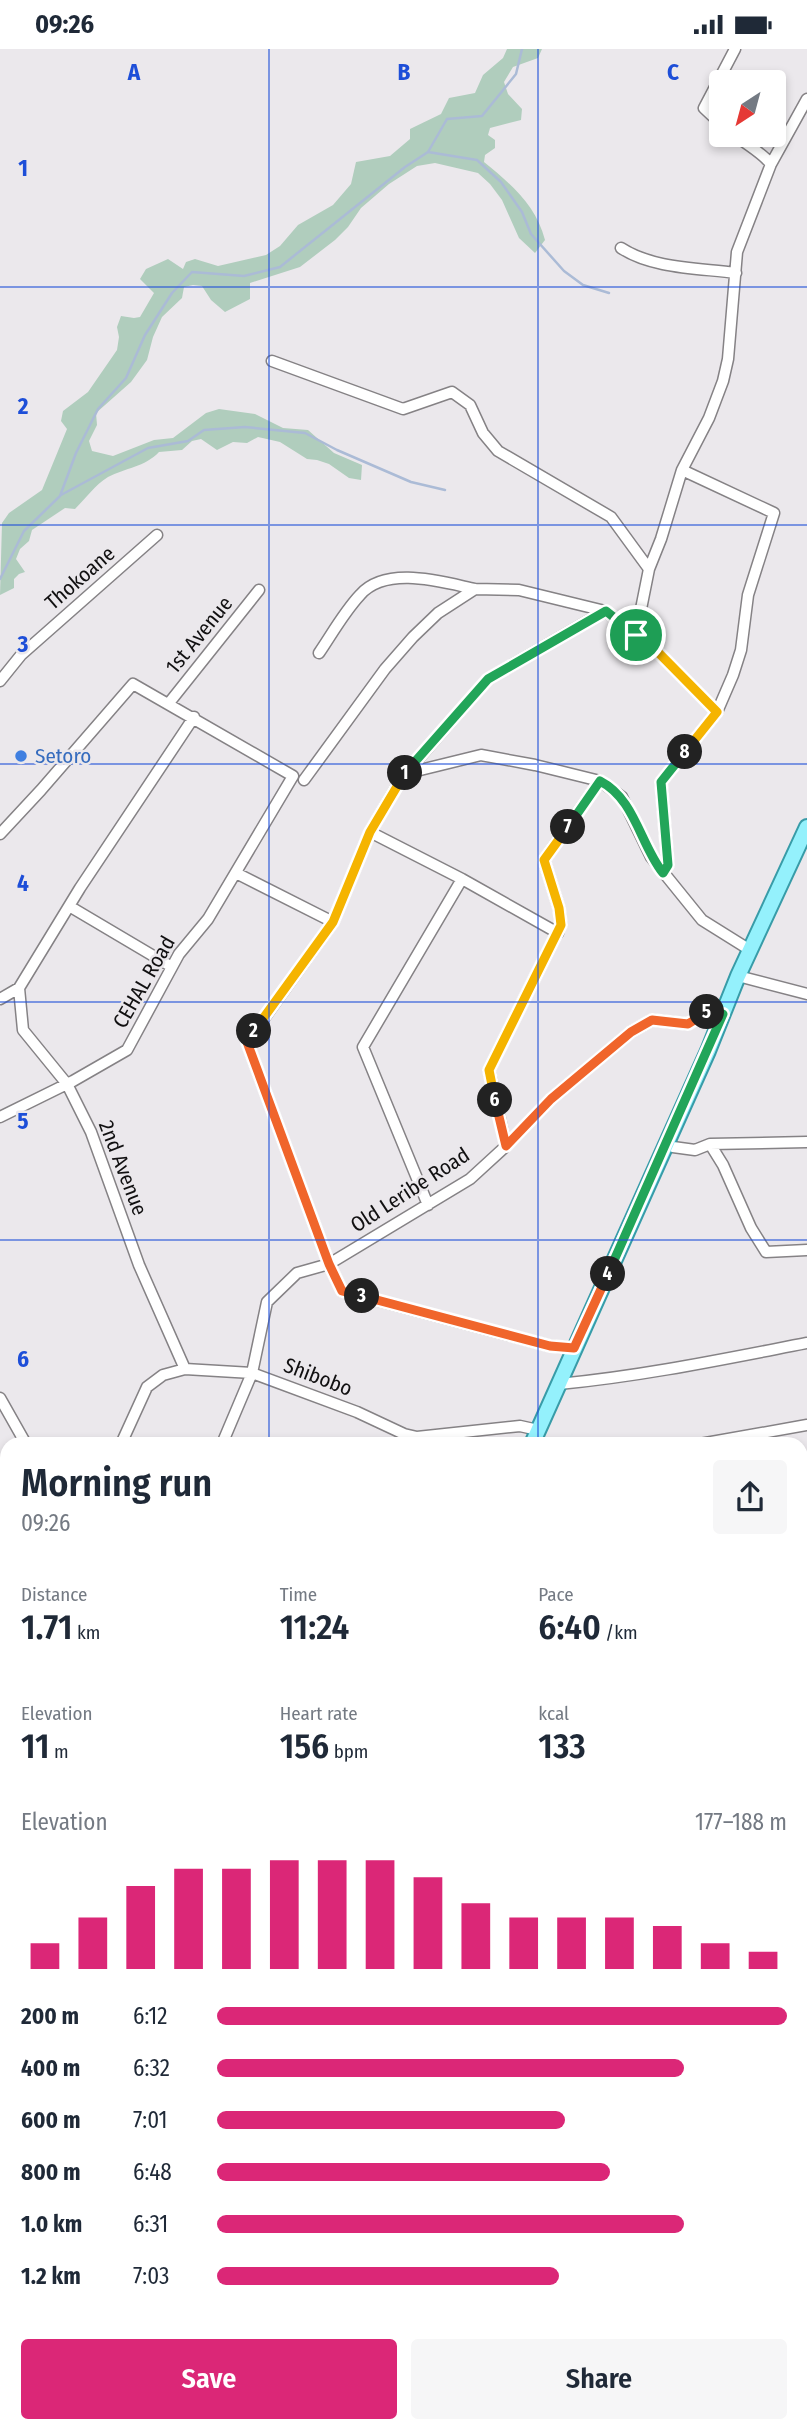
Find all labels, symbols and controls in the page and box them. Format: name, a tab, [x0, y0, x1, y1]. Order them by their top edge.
text: 09:26	[35, 9, 94, 40]
text: A	[127, 58, 141, 86]
text: B	[398, 58, 411, 86]
text: C	[667, 58, 679, 86]
north arrow	[709, 70, 786, 147]
map controls	[709, 70, 786, 147]
text: 1	[18, 154, 28, 182]
text: 2	[17, 392, 29, 420]
street label: Thokoane	[40, 541, 120, 615]
street label: 1st Avenue	[160, 591, 238, 679]
pin	[606, 605, 666, 665]
icon: arrive	[617, 616, 655, 654]
text: 3	[17, 630, 29, 658]
pin: 8	[668, 735, 702, 769]
text: 8	[679, 740, 690, 763]
place label: Setoro	[35, 743, 91, 769]
marker: Setoro	[13, 748, 29, 764]
pin: 1	[388, 755, 422, 791]
text: 1	[400, 761, 409, 784]
pin: 7	[550, 809, 586, 845]
text: 7	[563, 815, 572, 838]
text: 4	[17, 869, 29, 897]
street label: CEHAL Road	[107, 931, 181, 1033]
pin: 5	[690, 995, 724, 1030]
text: 5	[702, 1000, 711, 1023]
pin: 2	[236, 1013, 272, 1049]
text: 2	[249, 1019, 258, 1042]
pin: 6	[477, 1083, 512, 1117]
text: 6	[490, 1088, 499, 1111]
text: 5	[17, 1107, 29, 1135]
street label: 2nd Avenue	[93, 1117, 153, 1219]
street label: Old Leribe Road	[346, 1142, 474, 1238]
pin: 4	[590, 1257, 626, 1291]
text: 4	[603, 1262, 612, 1285]
pin: 3	[344, 1279, 380, 1313]
text: 3	[357, 1284, 366, 1307]
text: 6	[17, 1345, 29, 1373]
street label: Shibobo	[280, 1352, 356, 1402]
text: Morning run	[21, 1460, 212, 1506]
button: share	[713, 1460, 787, 1534]
text: 09:26	[21, 1509, 70, 1537]
text: Distance	[21, 1583, 88, 1606]
text: Time	[280, 1583, 317, 1606]
text: Pace	[538, 1583, 574, 1606]
text: 1.71	[21, 1606, 73, 1648]
text: 11:24	[280, 1606, 349, 1648]
text: 6:40	[538, 1606, 601, 1648]
text: km	[73, 1621, 100, 1644]
text: /km	[601, 1621, 638, 1644]
text: Elevation	[21, 1702, 93, 1725]
text: Heart rate	[280, 1702, 358, 1725]
text: kcal	[538, 1702, 569, 1725]
text: 11	[21, 1725, 50, 1767]
text: 156	[280, 1725, 329, 1767]
text: 133	[538, 1725, 586, 1767]
text: m	[50, 1740, 69, 1763]
text: bpm	[329, 1740, 368, 1763]
text: Elevation	[21, 1808, 108, 1836]
text: 177–188 m	[695, 1808, 787, 1836]
text: 200 m	[21, 2002, 79, 2030]
text: 6:12	[133, 2002, 167, 2030]
text: 400 m	[21, 2054, 80, 2082]
text: 6:32	[133, 2054, 170, 2082]
text: 600 m	[21, 2106, 80, 2134]
text: 7:01	[133, 2106, 168, 2134]
text: 800 m	[21, 2158, 81, 2186]
text: 6:48	[133, 2158, 172, 2186]
text: 1.0 km	[21, 2210, 82, 2238]
text: 6:31	[133, 2210, 168, 2238]
text: 1.2 km	[21, 2262, 81, 2290]
text: 7:03	[133, 2262, 169, 2290]
button: Save	[21, 2339, 397, 2419]
button: Share	[411, 2339, 787, 2419]

